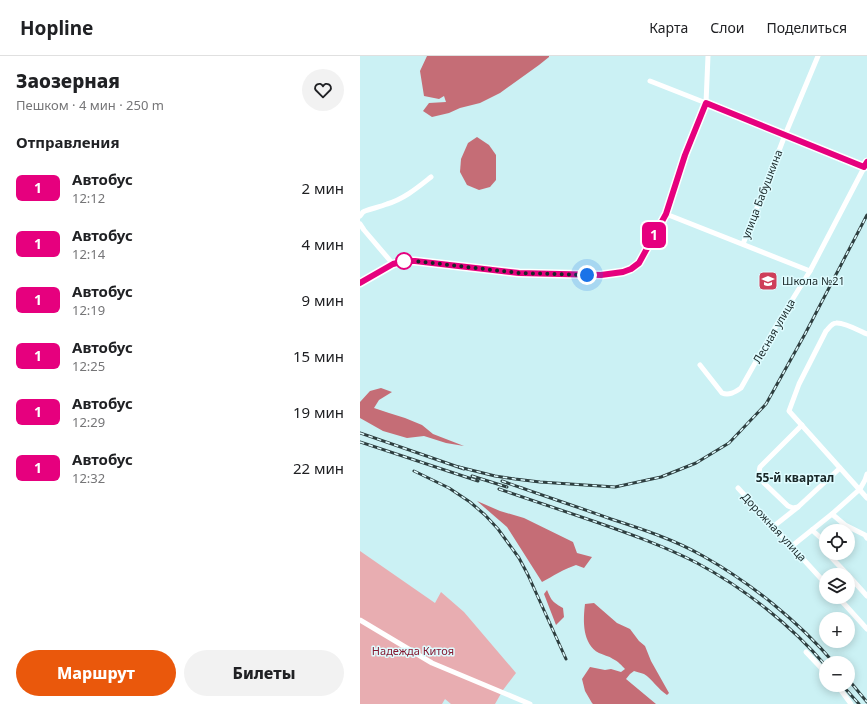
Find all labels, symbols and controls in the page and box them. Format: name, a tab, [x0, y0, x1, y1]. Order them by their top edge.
text: Hopline	[20, 15, 93, 41]
text: Карта	[649, 18, 688, 37]
text: Слои	[710, 18, 744, 37]
text: Поделиться	[766, 18, 847, 37]
text: Заозерная	[16, 68, 120, 94]
button: heart	[302, 69, 344, 111]
text: Пешком · 4 мин · 250 m	[16, 96, 164, 114]
text: Отправления	[16, 132, 120, 152]
street label: улица Бабушкина	[738, 147, 785, 240]
text: Автобус	[72, 169, 133, 189]
text: 1	[34, 178, 42, 197]
text: 2 мин	[301, 178, 344, 198]
text: 12:12	[72, 189, 105, 207]
line badge: 1	[641, 222, 667, 248]
text: Автобус	[72, 225, 133, 245]
text: 1	[650, 225, 658, 244]
text: 1	[34, 234, 42, 253]
text: 4 мин	[301, 234, 344, 254]
text: 12:14	[72, 245, 105, 263]
unlabelled marker	[395, 252, 413, 270]
your location	[577, 265, 597, 285]
school or university icon: Школа №21	[757, 270, 779, 292]
place label: Школа №21	[782, 273, 845, 288]
text: Автобус	[72, 281, 133, 301]
text: 1	[34, 290, 42, 309]
text: 9 мин	[301, 290, 344, 310]
street label: Лесная улица	[749, 296, 798, 366]
text: 12:19	[72, 301, 105, 319]
text: Автобус	[72, 337, 133, 357]
text: 1	[34, 346, 42, 365]
text: 15 мин	[293, 346, 344, 366]
text: 12:25	[72, 357, 105, 375]
text: Автобус	[72, 393, 133, 413]
text: 1	[34, 402, 42, 421]
text: 19 мин	[293, 402, 344, 422]
text: 12:29	[72, 413, 105, 431]
text: Автобус	[72, 449, 133, 469]
text: 1	[34, 458, 42, 477]
text: 22 мин	[293, 458, 344, 478]
text: 12:32	[72, 469, 105, 487]
district label: 55-й квартал	[756, 469, 834, 486]
street label: Дорожная улица	[738, 489, 810, 564]
map controls	[819, 524, 855, 692]
button: locate	[819, 524, 855, 560]
button: layers	[819, 568, 855, 604]
button: +	[819, 612, 855, 648]
park label: Надежда Китоя	[372, 643, 454, 658]
button: Маршрут	[16, 650, 176, 696]
button: Билеты	[184, 650, 344, 696]
button: −	[819, 656, 855, 692]

